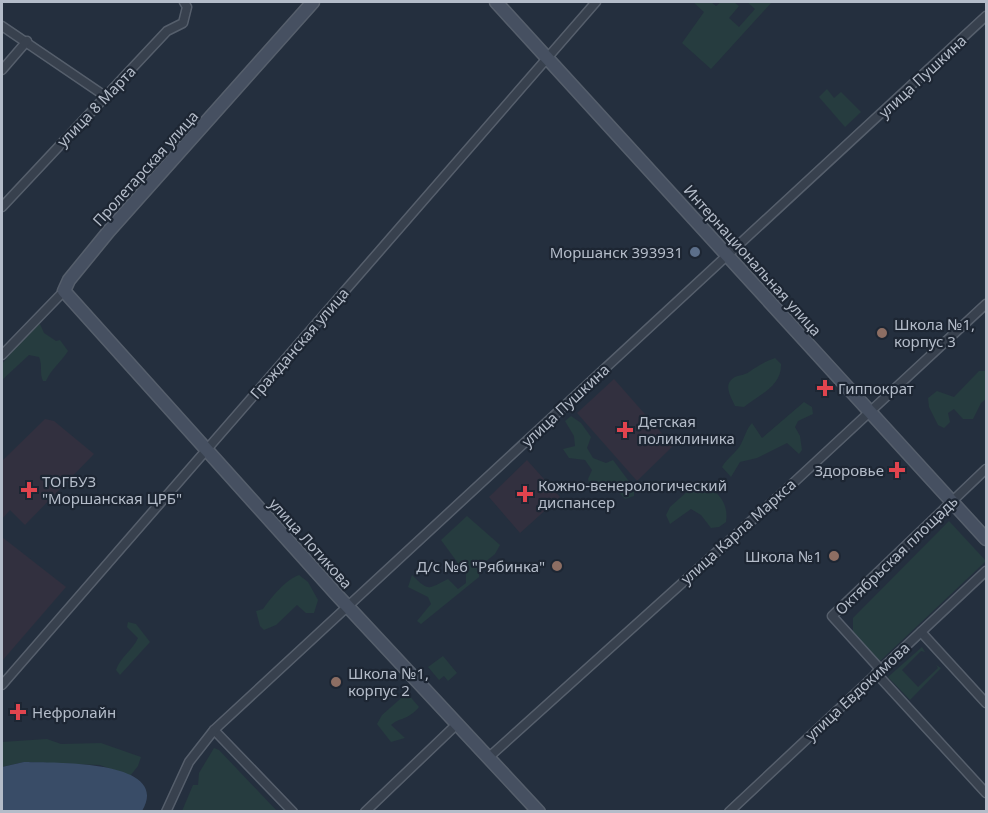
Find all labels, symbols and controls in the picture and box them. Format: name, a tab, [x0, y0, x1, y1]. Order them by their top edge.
street label: улица Пушкина	[874, 30, 970, 122]
street label: улица 8 Марта	[52, 61, 140, 151]
street label: Пролетарская улица	[88, 106, 202, 230]
street label: Интернациональная улица	[680, 180, 826, 340]
place label: Моршанск 393931	[550, 242, 683, 262]
marker: Моршанск 393931	[688, 245, 702, 259]
street label: Гражданская улица	[245, 283, 353, 403]
place label: Школа №1, корпус 3	[894, 314, 975, 351]
marker: Школа №1, корпус 3	[875, 326, 889, 340]
street label: улица Пушкина	[517, 359, 613, 451]
place label: Гиппократ	[838, 378, 914, 398]
marker: Гиппократ	[816, 379, 834, 397]
place label: Детская поликлиника	[638, 411, 735, 448]
marker: Детская поликлиника	[616, 421, 634, 439]
place label: Здоровье	[814, 460, 884, 480]
marker: Здоровье	[888, 461, 906, 479]
place label: ТОГБУЗ "Моршанская ЦРБ"	[42, 471, 182, 508]
street label: улица Карла Маркса	[676, 474, 800, 588]
place label: Кожно-венерологический диспансер	[538, 475, 727, 512]
marker: ТОГБУЗ "Моршанская ЦРБ"	[20, 481, 38, 499]
marker: Кожно-венерологический диспансер	[516, 485, 534, 503]
street label: Октябрьская площадь	[830, 491, 962, 619]
street label: улица Лотикова	[265, 493, 357, 593]
place label: Школа №1	[745, 546, 822, 566]
marker: Школа №1	[827, 549, 841, 563]
place label: Д/с №6 "Рябинка"	[416, 556, 545, 576]
marker: Д/с №6 "Рябинка"	[550, 559, 564, 573]
street label: улица Евдокимова	[801, 637, 913, 745]
place label: Школа №1, корпус 2	[348, 663, 429, 700]
marker: Школа №1, корпус 2	[329, 675, 343, 689]
place label: Нефролайн	[32, 702, 116, 722]
marker: Нефролайн	[9, 703, 27, 721]

